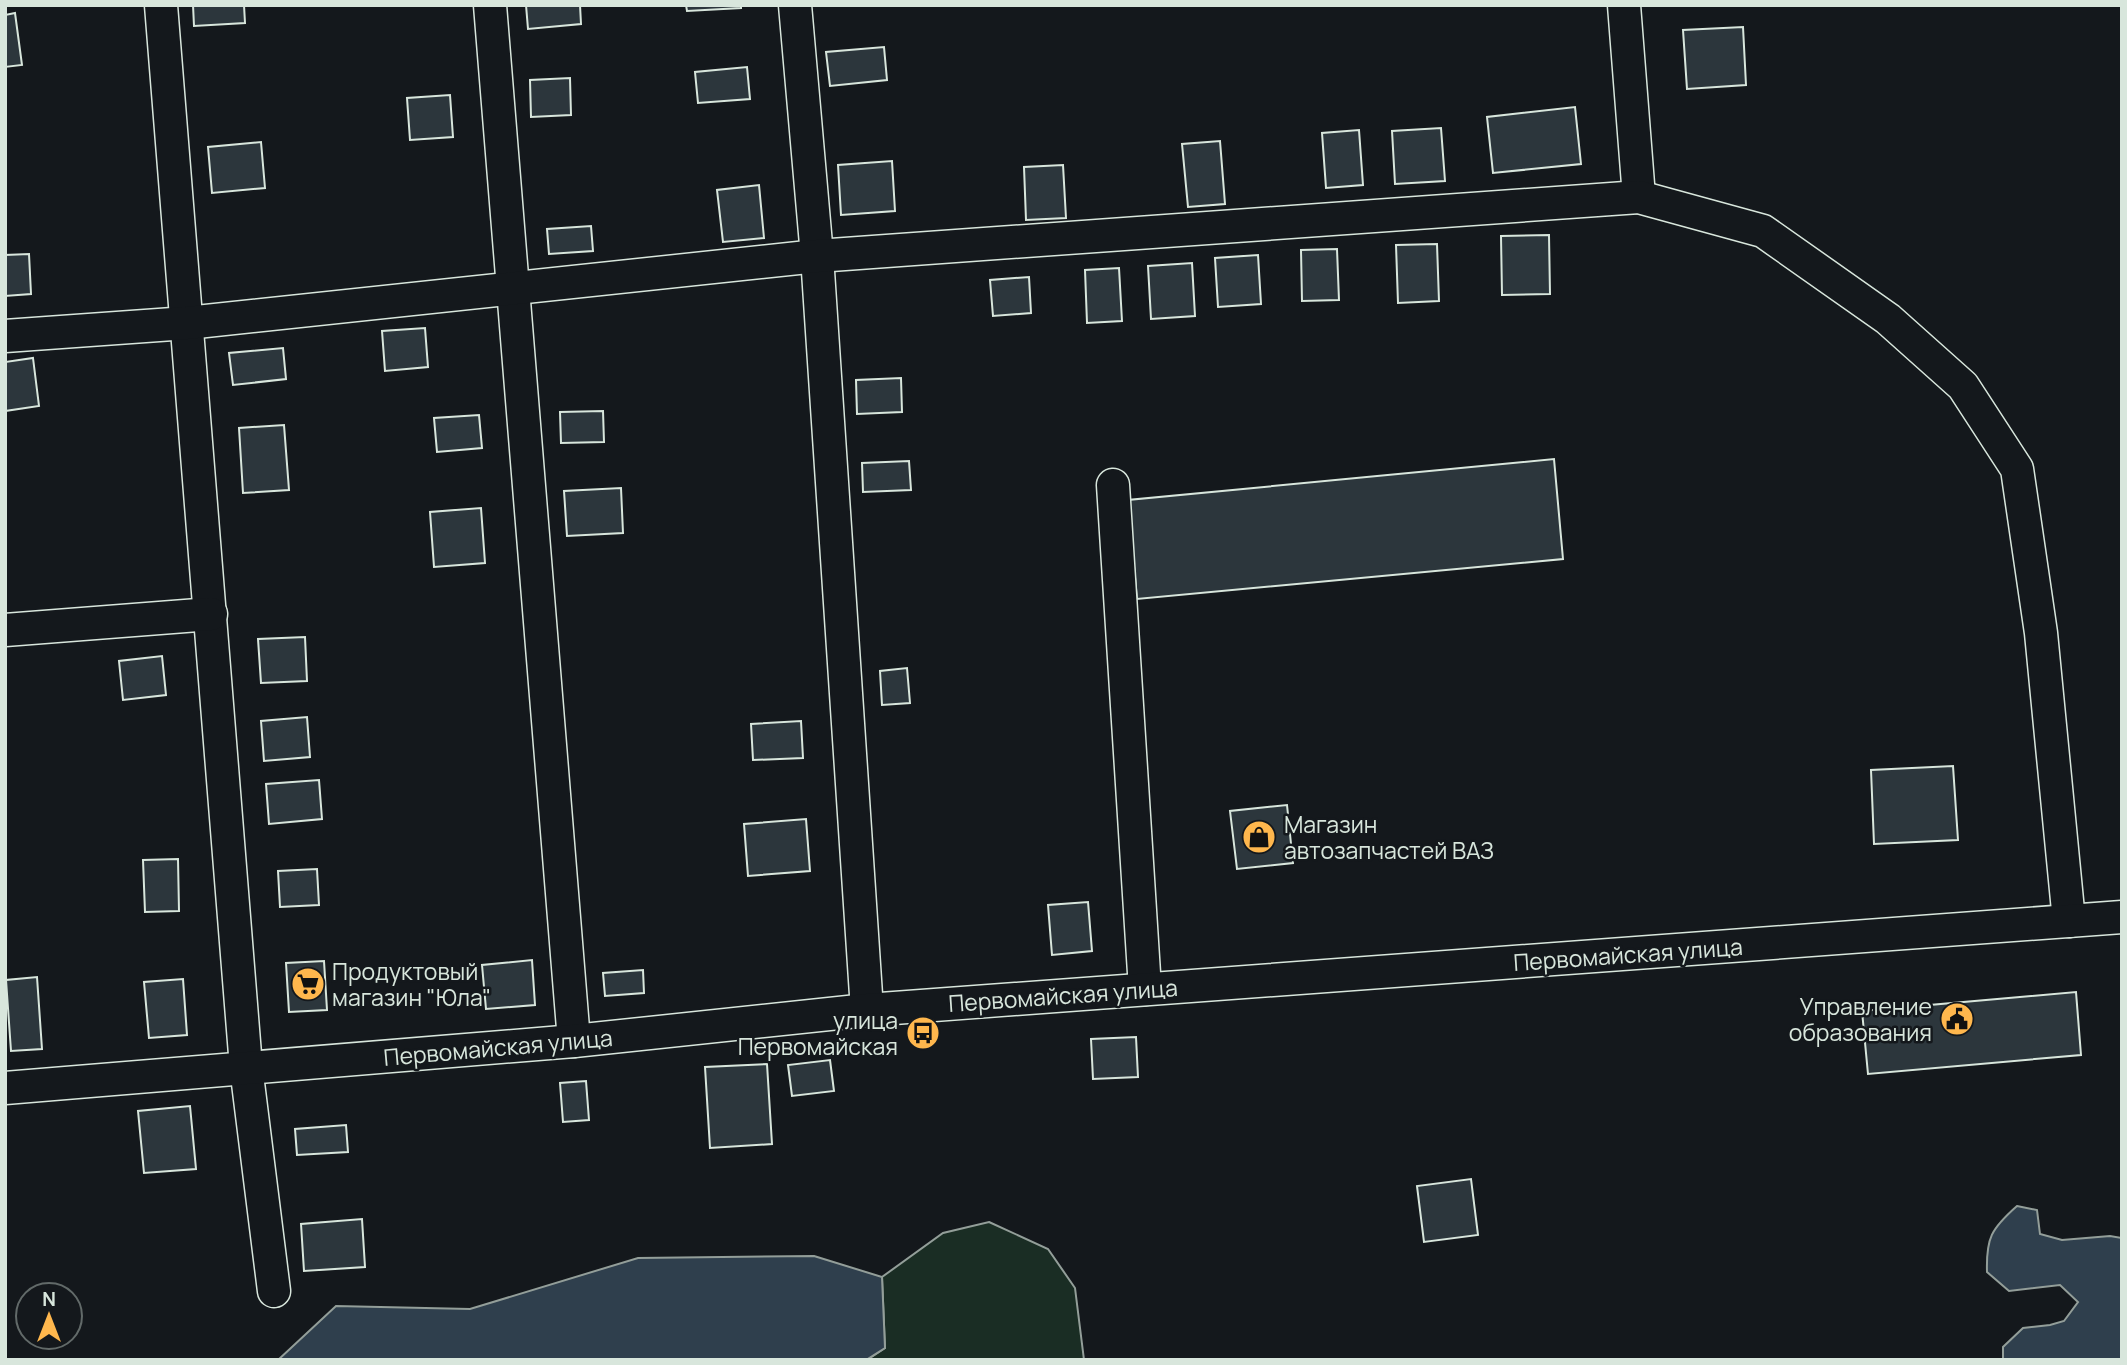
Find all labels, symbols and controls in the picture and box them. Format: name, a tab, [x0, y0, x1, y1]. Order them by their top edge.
place label: Магазин автозапчастей ВАЗ	[1284, 808, 1494, 866]
shop icon: Магазин автозапчастей ВАЗ	[1240, 818, 1278, 856]
street label: Первомайская улица	[1512, 930, 1744, 978]
place label: Продуктовый магазин "Юла"	[332, 955, 491, 1013]
supermarket icon: Продуктовый магазин "Юла"	[289, 965, 327, 1003]
street label: Первомайская улица	[947, 971, 1179, 1019]
place label: Управление образования	[1789, 990, 1932, 1048]
public building icon: Управление образования	[1938, 1000, 1976, 1038]
place label: улица Первомайская	[738, 1004, 898, 1062]
bus stop icon: улица Первомайская	[904, 1014, 942, 1052]
street label: Первомайская улица	[382, 1021, 614, 1073]
north arrow	[14, 1281, 84, 1351]
text: N	[42, 1286, 56, 1312]

